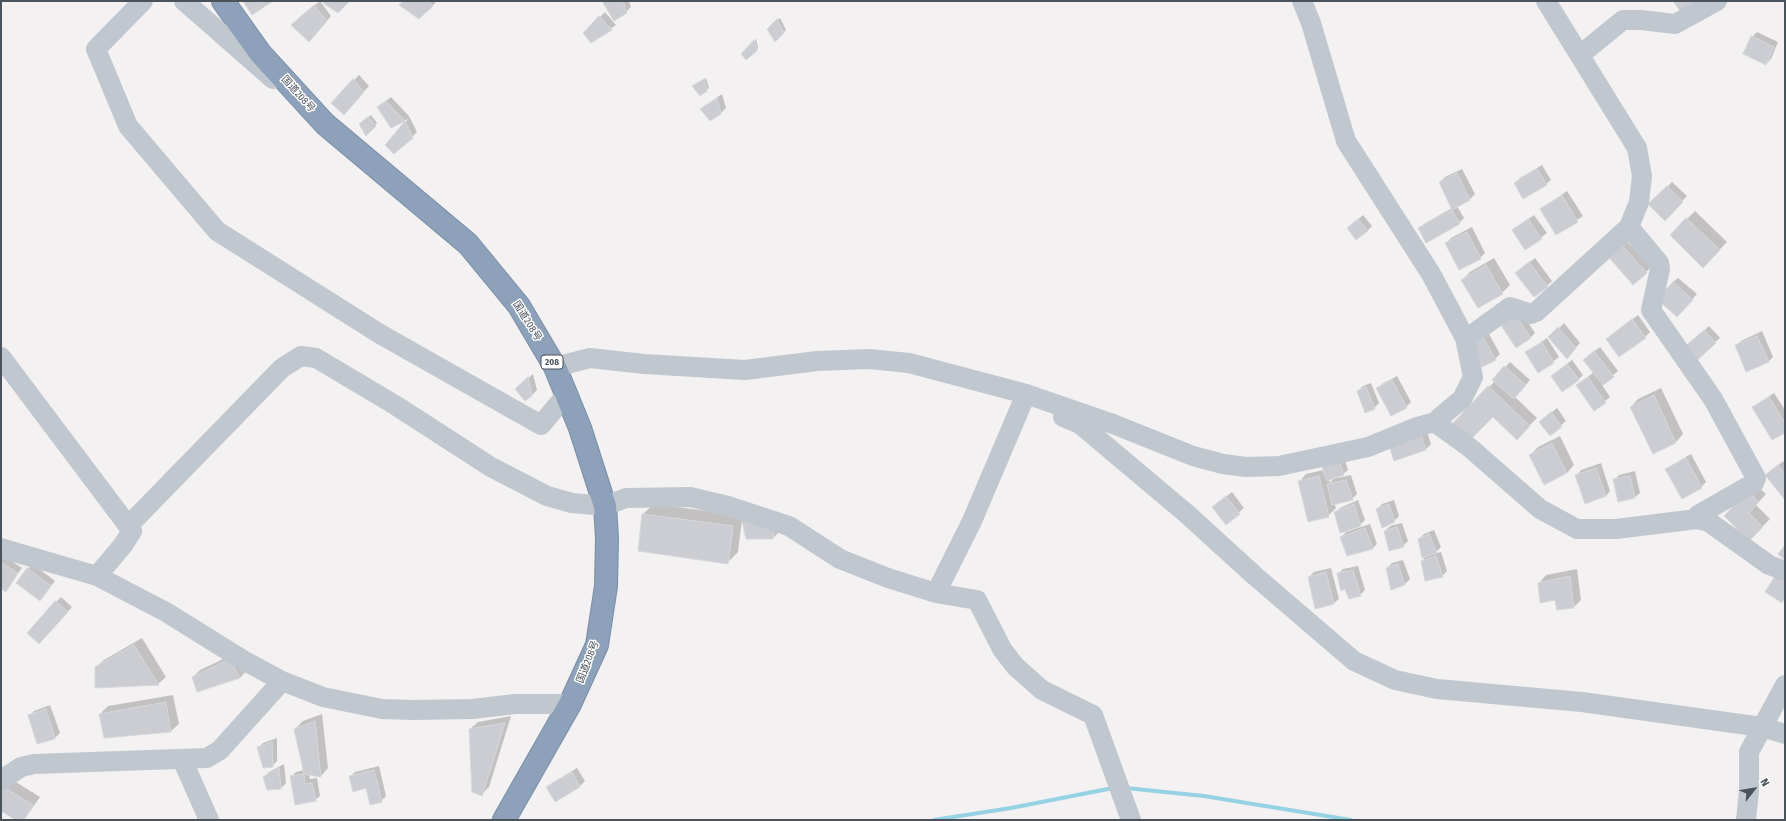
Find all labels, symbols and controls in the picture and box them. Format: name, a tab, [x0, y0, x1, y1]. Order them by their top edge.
street label: 国道208号	[279, 73, 317, 115]
street label: 国道208号	[510, 299, 544, 343]
road number: 208	[541, 355, 563, 369]
street label: 国道208号	[574, 639, 602, 685]
north arrow	[1734, 769, 1774, 809]
text: N	[1757, 776, 1772, 789]

